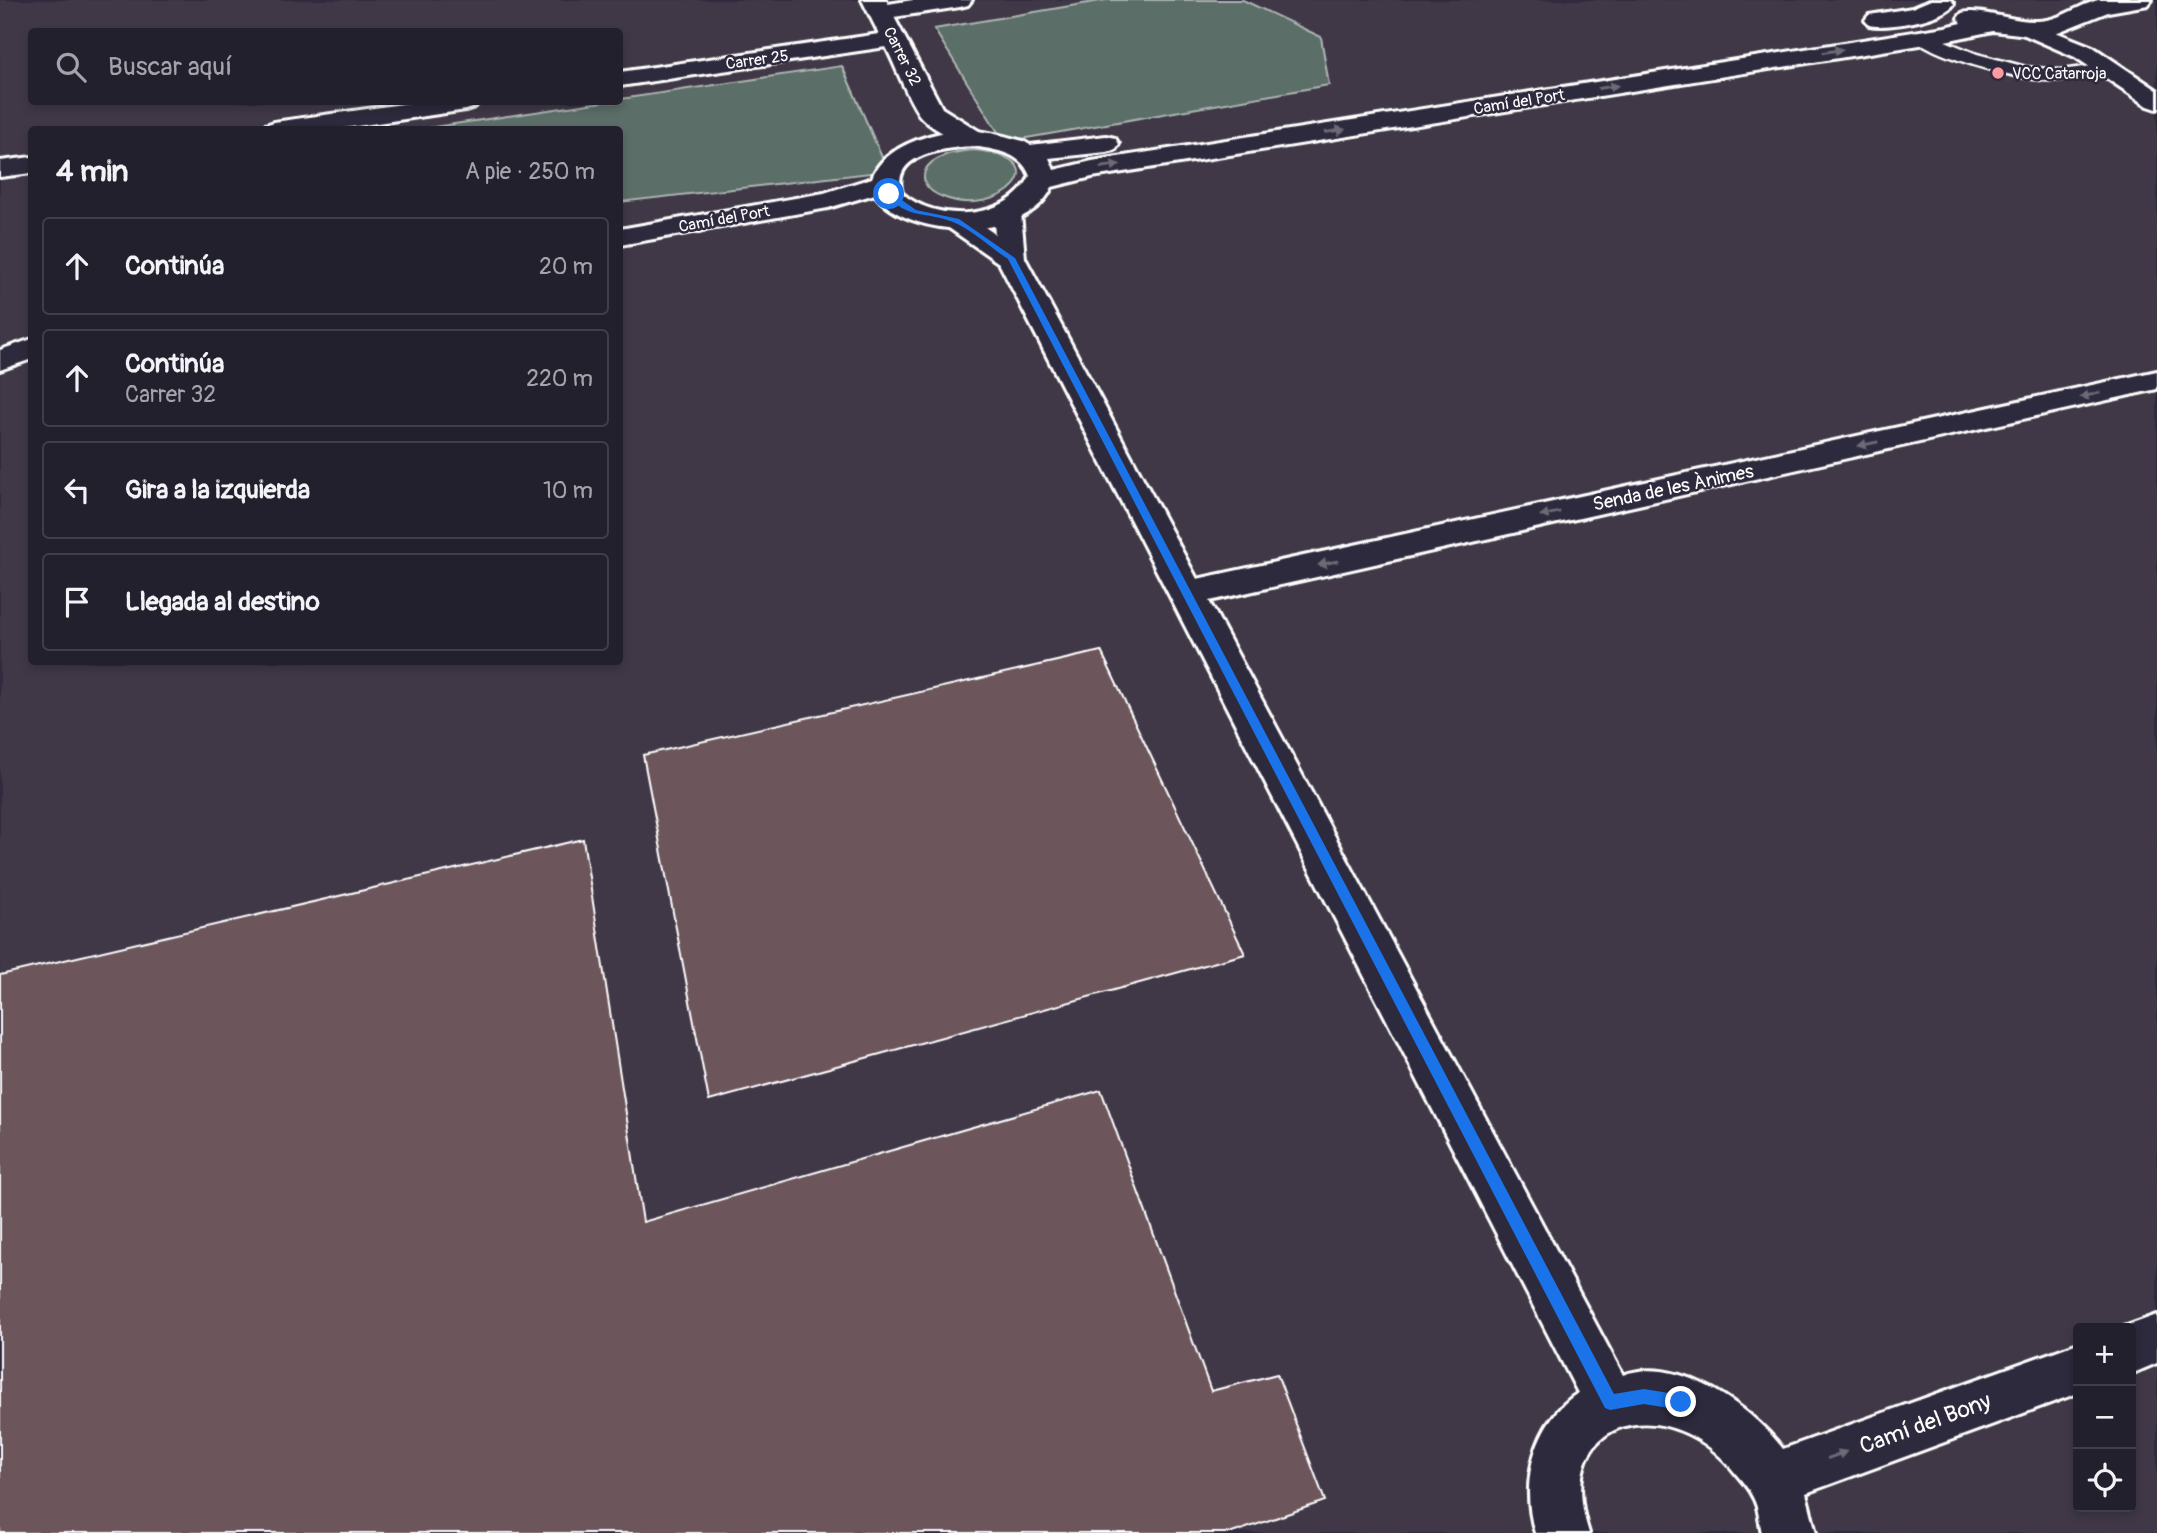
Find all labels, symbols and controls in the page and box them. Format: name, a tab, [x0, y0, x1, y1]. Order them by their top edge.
street label: Carrer 32	[879, 24, 925, 89]
search box	[28, 28, 623, 105]
one-way arrow	[1822, 45, 1844, 56]
street label: Carrer 25	[724, 46, 790, 74]
icon: search	[52, 48, 90, 86]
text: Buscar aquí	[108, 51, 232, 83]
place label: VCC Catarroja	[2012, 64, 2106, 84]
marker: VCC Catarroja	[1990, 65, 2006, 81]
one-way arrow	[1597, 81, 1619, 92]
street label: Camí del Port	[1472, 85, 1567, 119]
one-way arrow	[1324, 125, 1346, 136]
text: 4 min	[56, 153, 129, 190]
text: A pie · 250 m	[465, 157, 595, 186]
one-way arrow	[1099, 160, 1121, 171]
route start	[873, 178, 904, 209]
street label: Camí del Port	[677, 201, 772, 237]
icon: ahead	[58, 247, 96, 285]
text: Continúa	[125, 250, 224, 282]
text: 20 m	[539, 252, 593, 281]
text: Continúa	[125, 348, 224, 380]
icon: ahead	[58, 359, 96, 397]
text: 220 m	[526, 364, 593, 393]
text: Carrer 32	[125, 380, 216, 409]
one-way arrow	[2079, 390, 2101, 401]
one-way arrow	[1857, 439, 1879, 450]
street label: Senda de les Ànimes	[1591, 459, 1756, 517]
icon: left	[58, 471, 96, 509]
text: Gira a la izquierda	[125, 474, 310, 506]
text: 10 m	[543, 476, 593, 505]
one-way arrow	[1539, 509, 1561, 520]
one-way arrow	[1317, 557, 1339, 568]
icon: arrive	[58, 583, 96, 621]
text: Llegada al destino	[125, 586, 320, 618]
map controls	[2073, 1323, 2136, 1512]
button: +	[2073, 1323, 2136, 1386]
route end	[1665, 1386, 1696, 1417]
street label: Camí del Bony	[1856, 1386, 1995, 1461]
button: −	[2073, 1386, 2136, 1449]
button: locate	[2073, 1449, 2136, 1512]
one-way arrow	[1826, 1450, 1847, 1461]

